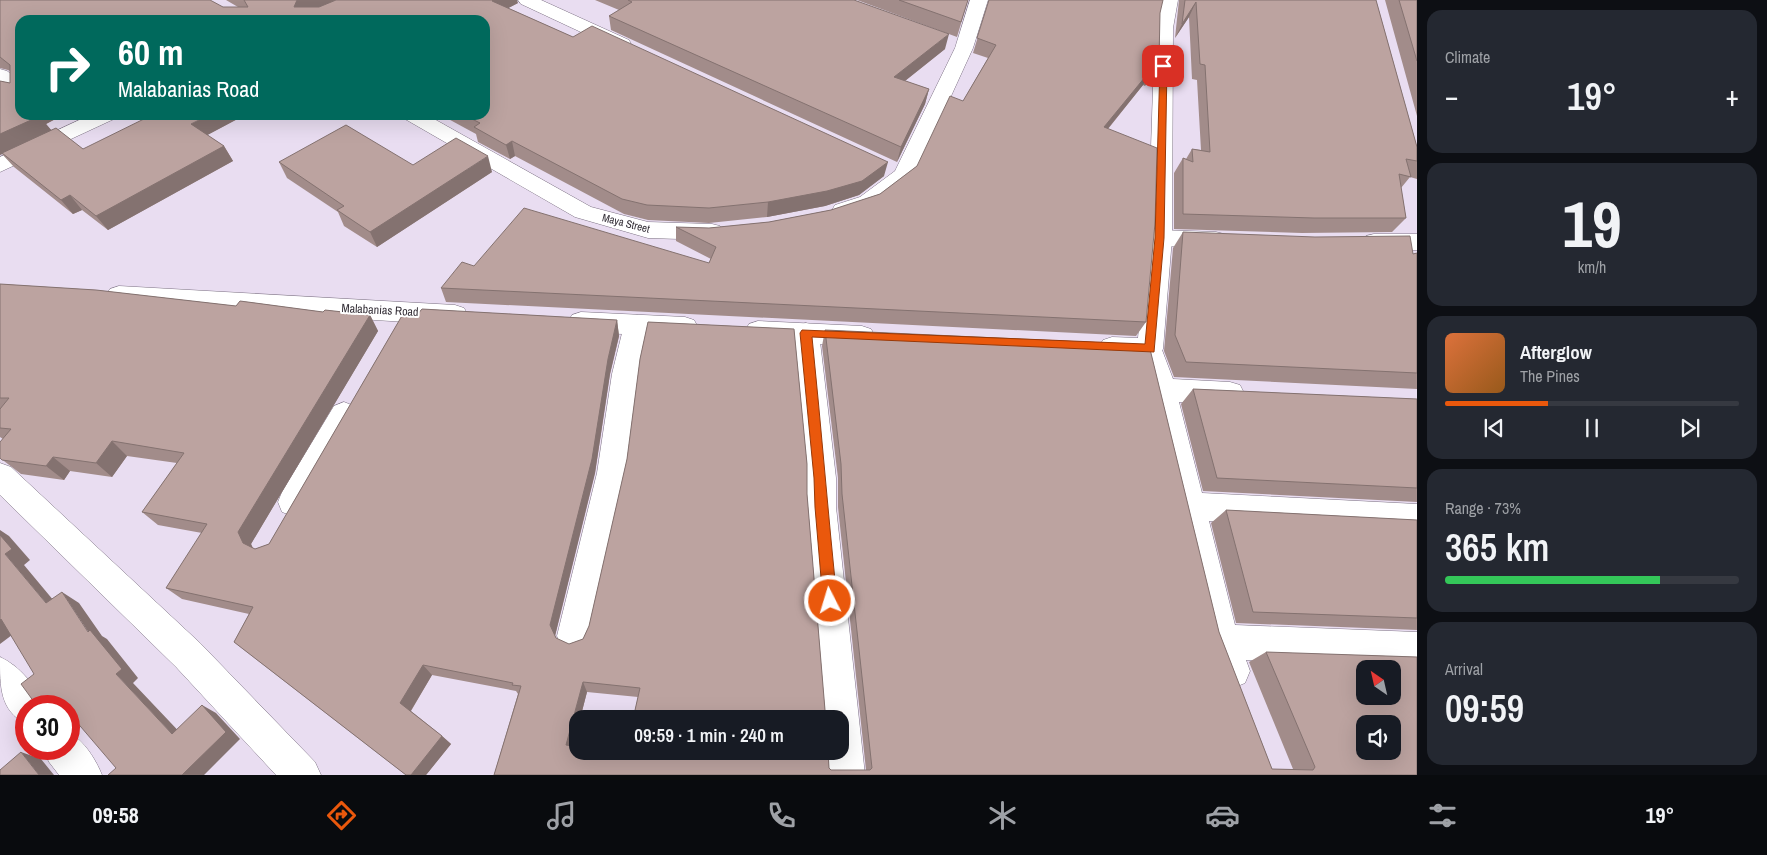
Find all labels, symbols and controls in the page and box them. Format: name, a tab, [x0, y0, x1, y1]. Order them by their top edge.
text: 60 m	[118, 29, 183, 76]
icon: right	[35, 35, 100, 100]
pin	[1142, 45, 1184, 87]
text: Climate	[1445, 46, 1490, 68]
icon: arrive	[1149, 52, 1177, 80]
text: 19°	[1567, 71, 1617, 122]
text: Malabanias Road	[118, 74, 259, 104]
text: −	[1445, 77, 1458, 115]
text: +	[1726, 77, 1739, 115]
text: 19	[1562, 180, 1622, 267]
street label: Maya Street	[601, 210, 652, 236]
text: km/h	[1578, 256, 1606, 278]
street label: Malabanias Road	[341, 300, 419, 320]
text: Afterglow	[1520, 339, 1592, 365]
text: The Pines	[1520, 365, 1580, 387]
icon: previous	[1480, 414, 1508, 442]
icon: pause	[1578, 414, 1606, 442]
icon: next	[1676, 414, 1704, 442]
text: Range · 73%	[1445, 497, 1521, 519]
text: 365 km	[1445, 522, 1549, 573]
position arrow	[803, 574, 855, 626]
text: Arrival	[1445, 658, 1483, 680]
north arrow	[1356, 660, 1401, 705]
map controls	[1356, 660, 1401, 760]
text: 09:59	[1445, 683, 1524, 734]
speed limit sign: 30	[15, 695, 80, 760]
button: sound	[1356, 715, 1401, 760]
text: 09:59 · 1 min · 240 m	[634, 722, 784, 748]
icon: directions	[324, 798, 359, 833]
icon: music	[544, 798, 579, 833]
icon: phone	[764, 798, 799, 833]
icon: climate	[985, 798, 1020, 833]
icon: car	[1205, 798, 1240, 833]
icon: filters	[1425, 798, 1460, 833]
text: 09:58	[93, 800, 139, 830]
text: 19°	[1645, 800, 1674, 830]

